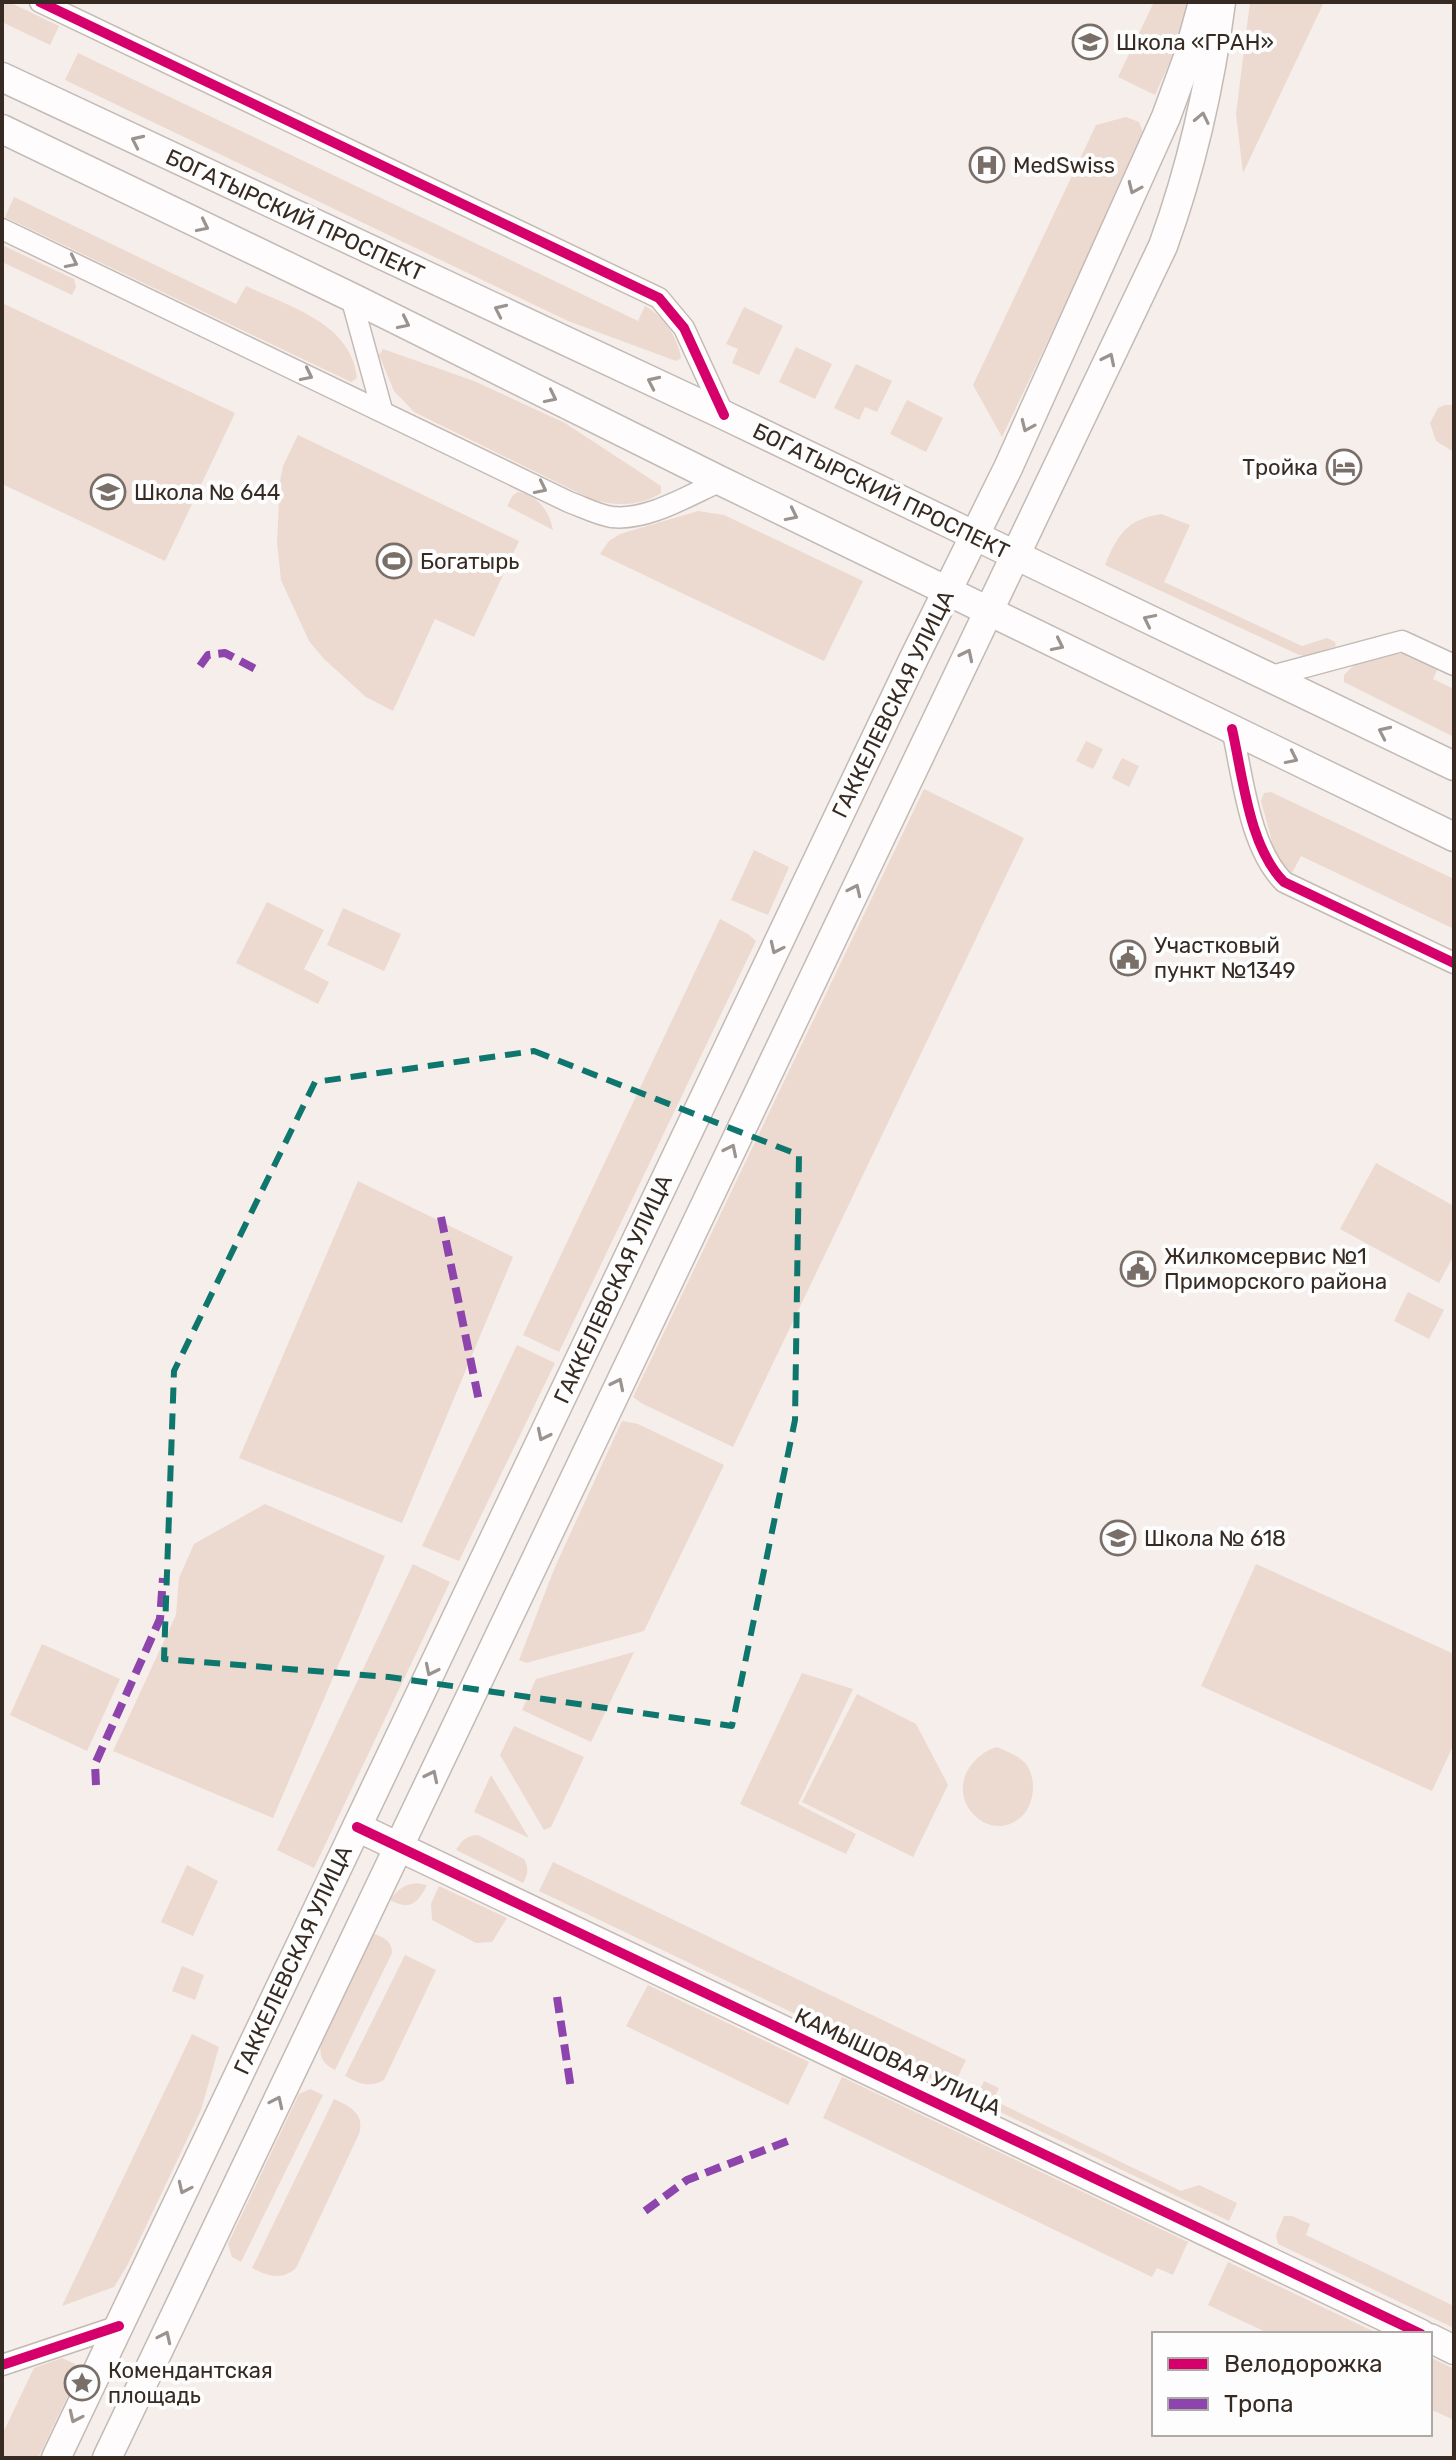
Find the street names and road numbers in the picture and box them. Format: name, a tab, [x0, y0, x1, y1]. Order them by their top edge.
street label: БОГАТЫРСКИЙ ПРОСПЕКТ	[161, 143, 429, 287]
street label: БОГАТЫРСКИЙ ПРОСПЕКТ	[748, 417, 1014, 565]
street label: ГАККЕЛЕВСКАЯ УЛИЦА	[826, 586, 960, 822]
street label: ГАККЕЛЕВСКАЯ УЛИЦА	[548, 1170, 678, 1408]
street label: ГАККЕЛЕВСКАЯ УЛИЦА	[228, 1841, 358, 2079]
street label: КАМЫШОВАЯ УЛИЦА	[790, 2002, 1006, 2122]

